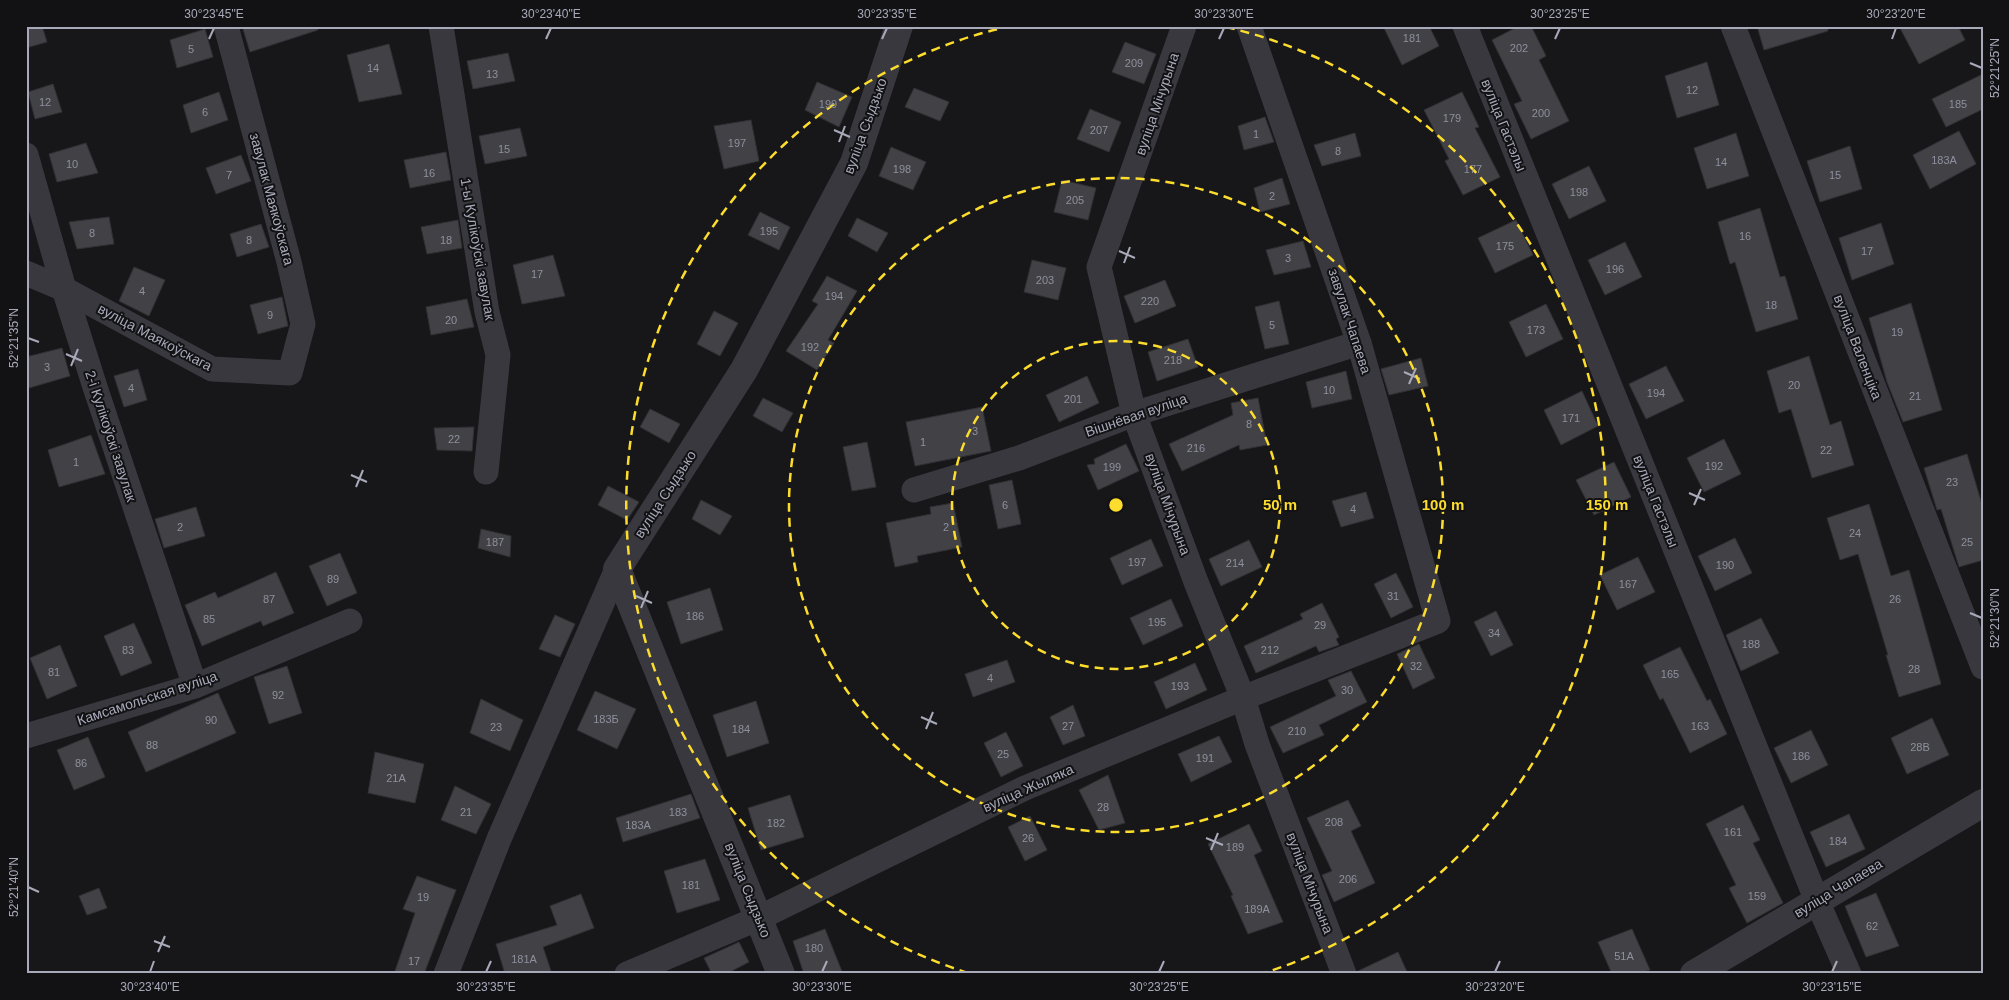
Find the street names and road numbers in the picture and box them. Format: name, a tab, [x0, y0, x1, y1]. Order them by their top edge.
street label: вуліца Мічурына	[1132, 51, 1182, 157]
street label: вуліца Сыдзько	[840, 76, 890, 176]
street label: вуліца Гастэлы	[1478, 77, 1530, 173]
street label: завулак Маякоўскага	[247, 131, 297, 267]
street label: 1-ы Кулікоўскі завулак	[458, 177, 499, 322]
street label: завулак Чапаева	[1325, 267, 1375, 376]
street label: вуліца Валенціка	[1831, 292, 1885, 402]
street label: вуліца Маякоўскага	[95, 300, 215, 374]
street label: 2-і Кулікоўскі завулак	[82, 368, 140, 504]
street label: Вішнёвая вуліца	[1083, 390, 1189, 440]
street label: вуліца Сыдзько	[631, 447, 699, 541]
street label: вуліца Мічурына	[1142, 451, 1194, 557]
street label: вуліца Гастэлы	[1630, 453, 1682, 549]
street label: Камсамольская вуліца	[75, 668, 219, 728]
street label: вуліца Жыляка	[980, 761, 1076, 815]
street label: вуліца Мічурына	[1283, 830, 1337, 936]
street label: вуліца Сыдзько	[722, 840, 774, 940]
street label: вуліца Чапаева	[1791, 855, 1885, 921]

